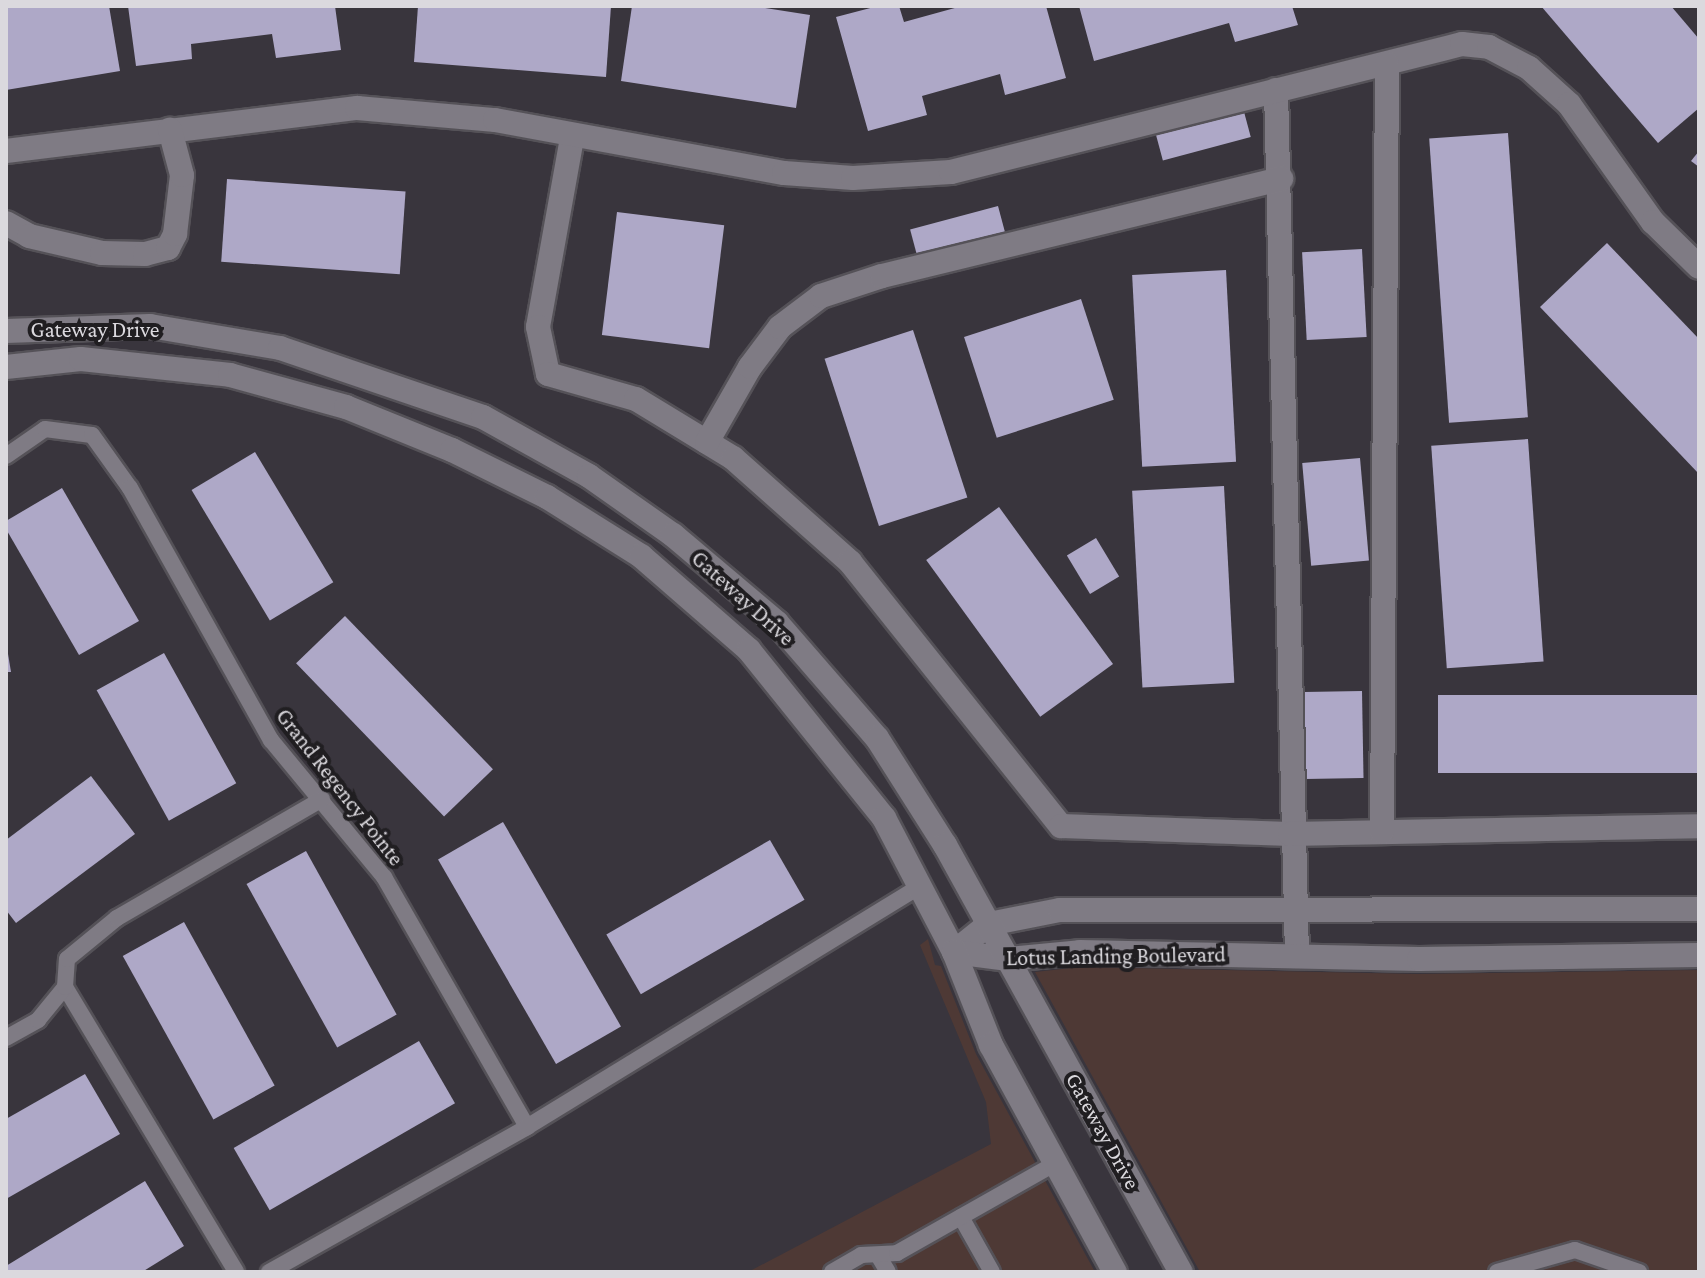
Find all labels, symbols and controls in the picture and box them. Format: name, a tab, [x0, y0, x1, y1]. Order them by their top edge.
street label: Gateway Drive	[30, 317, 160, 343]
street label: Gateway Drive	[686, 545, 800, 651]
street label: Grand Regency Pointe	[271, 703, 409, 871]
street label: Lotus Landing Boulevard	[1006, 941, 1226, 971]
street label: Gateway Drive	[1060, 1068, 1146, 1194]

